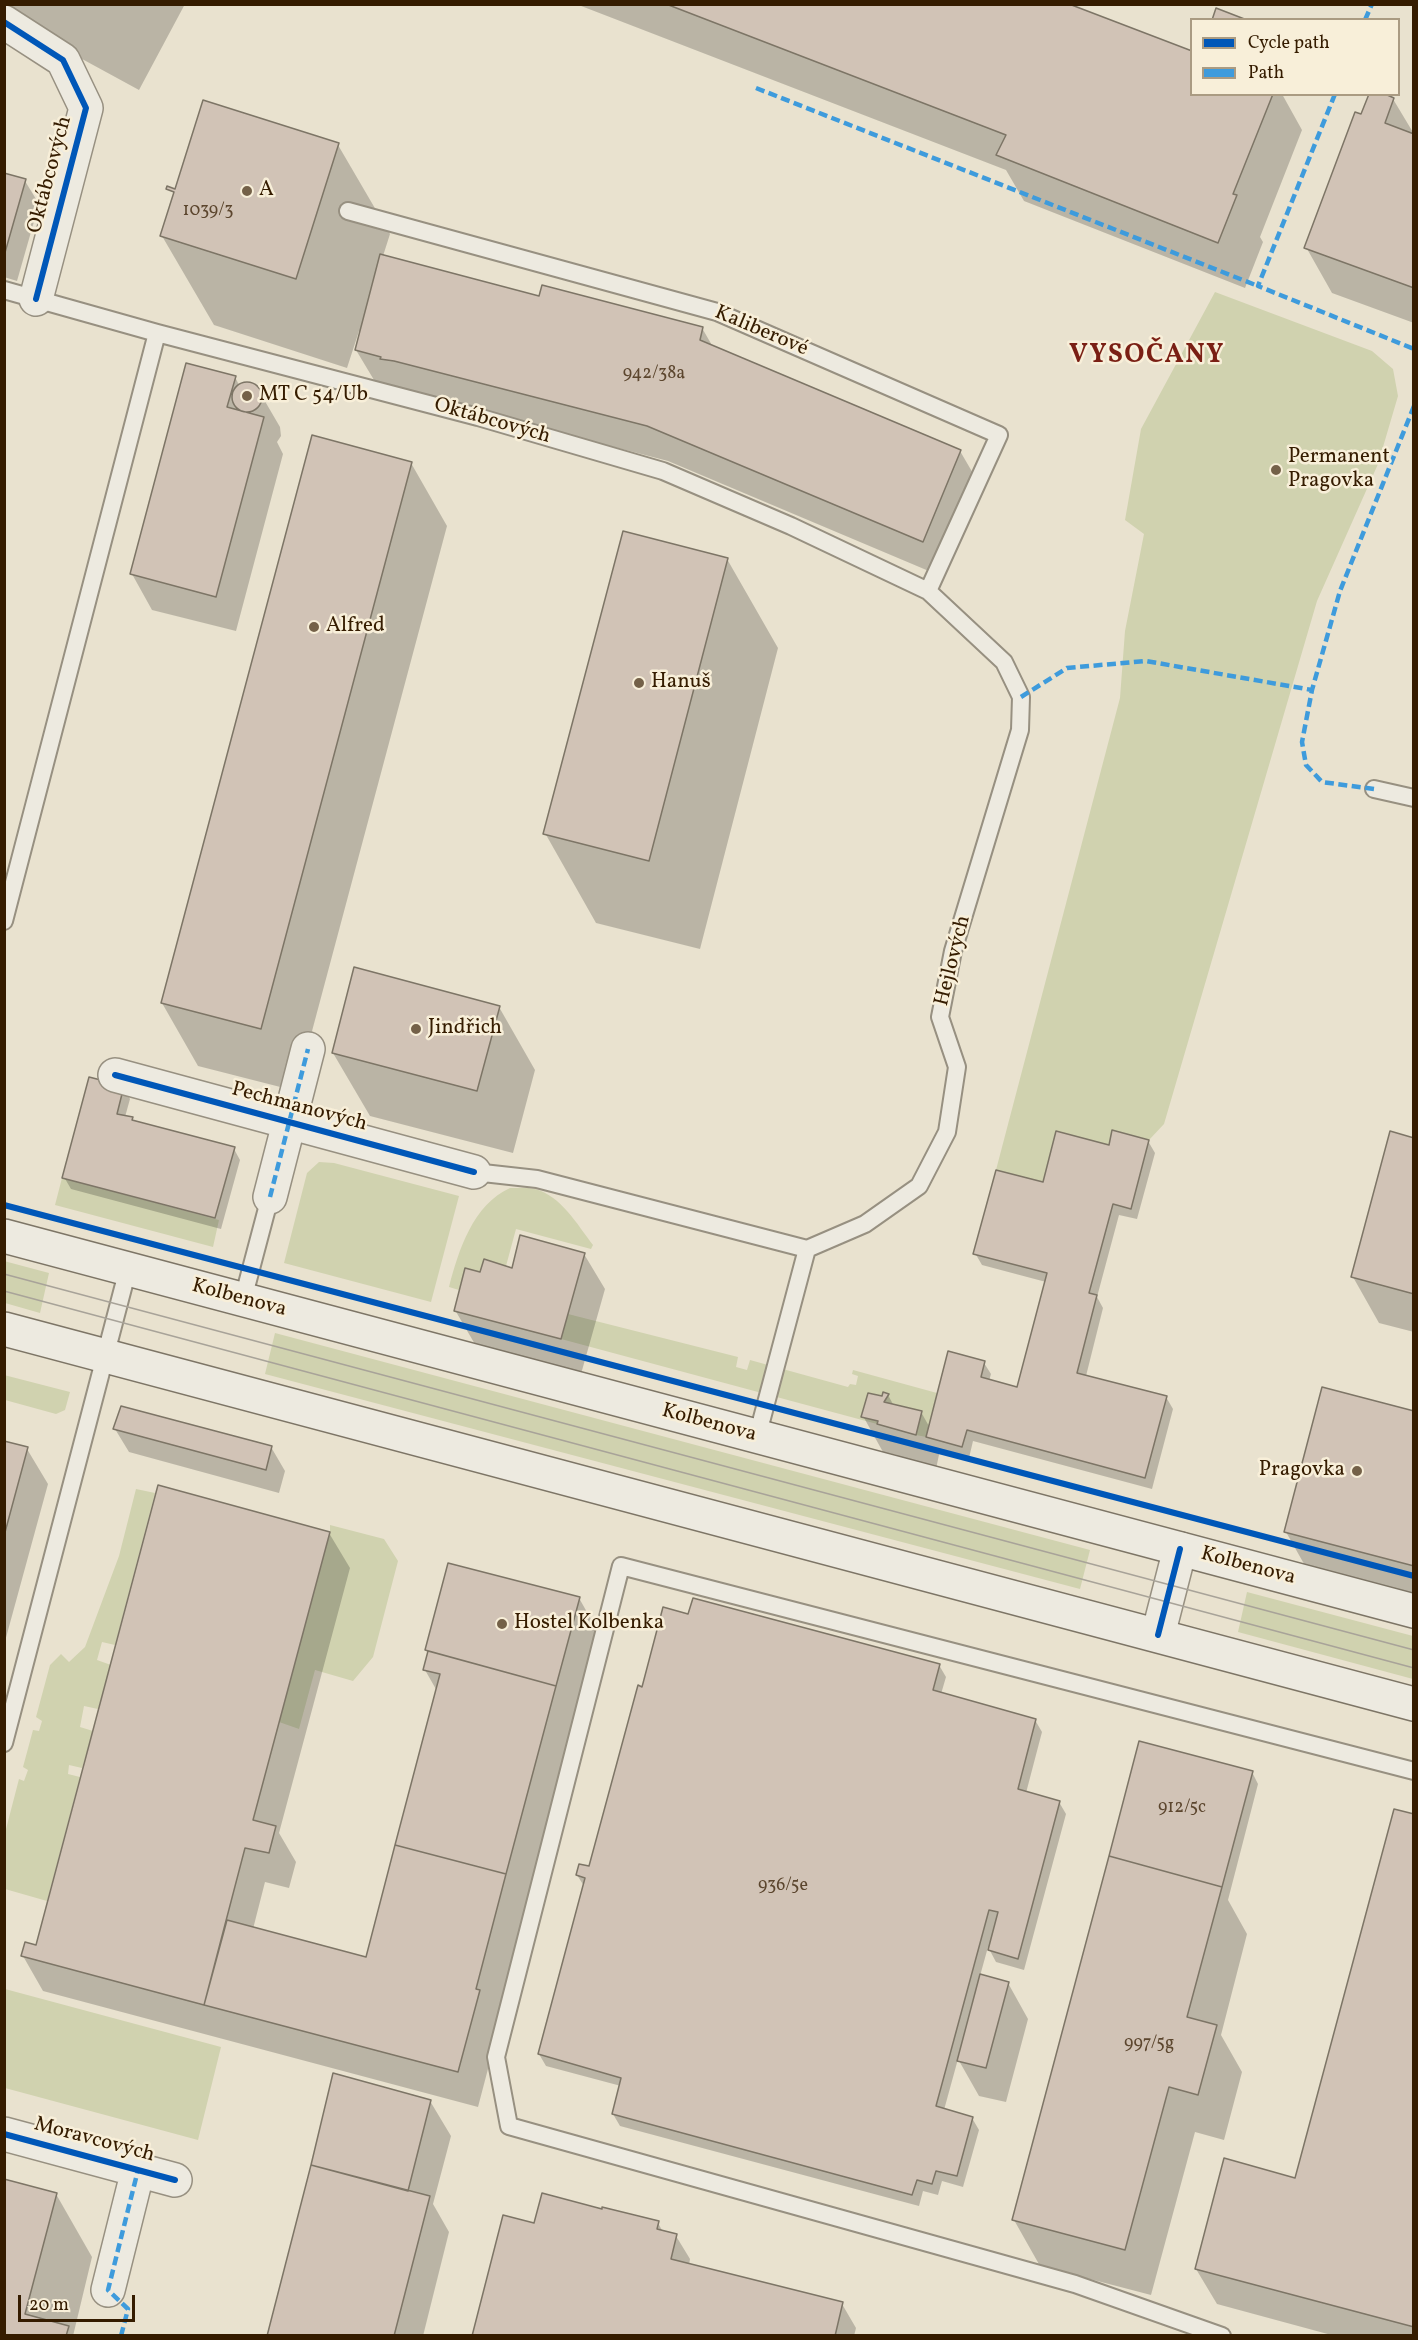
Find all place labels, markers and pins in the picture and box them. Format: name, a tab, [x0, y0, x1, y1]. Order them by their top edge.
place label: A	[259, 178, 274, 204]
marker: A	[240, 184, 254, 198]
place label: MT C 54/Ub	[259, 383, 368, 409]
marker: MT C 54/Ub	[240, 389, 254, 403]
place label: Permanent Pragovka	[1288, 445, 1390, 495]
marker: Permanent Pragovka	[1269, 463, 1283, 477]
place label: Alfred	[326, 614, 385, 640]
marker: Alfred	[307, 620, 321, 634]
place label: Hanuš	[651, 670, 711, 696]
marker: Hanuš	[632, 676, 646, 690]
place label: Jindřich	[428, 1016, 502, 1042]
marker: Jindřich	[409, 1022, 423, 1036]
place label: Pragovka	[1259, 1458, 1345, 1484]
marker: Pragovka	[1350, 1464, 1364, 1478]
place label: Hostel Kolbenka	[514, 1611, 664, 1637]
marker: Hostel Kolbenka	[495, 1617, 509, 1631]

